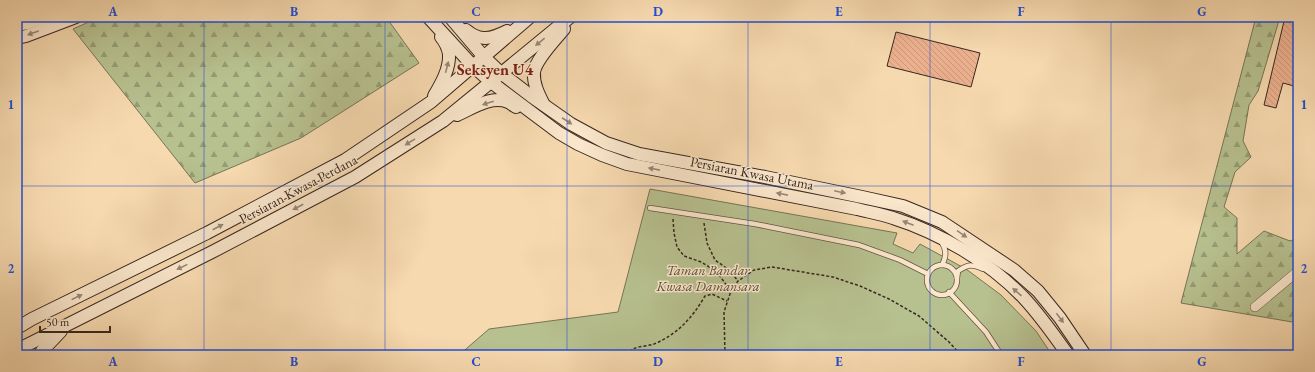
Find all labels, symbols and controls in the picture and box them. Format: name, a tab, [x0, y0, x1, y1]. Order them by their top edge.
text: A	[107, 3, 118, 20]
text: B	[290, 3, 298, 20]
text: C	[471, 3, 481, 20]
text: D	[653, 3, 663, 20]
text: E	[835, 3, 843, 20]
text: F	[1017, 3, 1025, 20]
text: G	[1197, 3, 1207, 20]
one-way arrow	[27, 30, 39, 36]
one-way arrow	[535, 37, 545, 46]
district label: Seksyen U4	[457, 59, 534, 80]
one-way arrow	[444, 61, 450, 73]
text: 1	[8, 96, 15, 113]
text: 1	[1301, 96, 1308, 113]
one-way arrow	[481, 100, 493, 106]
one-way arrow	[562, 117, 572, 125]
one-way arrow	[405, 138, 415, 146]
street label: Persiaran Kwasa Perdana	[236, 150, 361, 228]
street label: Persiaran Kwasa Utama	[689, 152, 816, 194]
one-way arrow	[648, 166, 660, 172]
one-way arrow	[834, 189, 846, 195]
one-way arrow	[775, 191, 788, 197]
one-way arrow	[292, 204, 304, 210]
one-way arrow	[902, 220, 914, 226]
one-way arrow	[212, 224, 224, 230]
one-way arrow	[956, 231, 967, 238]
text: 2	[8, 260, 15, 277]
text: 2	[1301, 260, 1308, 277]
park label: Taman Bandar Kwasa Damansara	[655, 261, 760, 295]
one-way arrow	[177, 264, 188, 270]
one-way arrow	[1012, 287, 1022, 297]
one-way arrow	[71, 294, 82, 300]
scale bar	[40, 308, 110, 334]
one-way arrow	[1055, 313, 1064, 324]
text: 50 m	[46, 314, 70, 330]
text: A	[107, 353, 118, 370]
text: B	[290, 353, 298, 370]
text: C	[471, 353, 481, 370]
text: D	[653, 353, 663, 370]
text: E	[835, 353, 843, 370]
text: F	[1017, 353, 1025, 370]
text: G	[1197, 353, 1207, 370]

